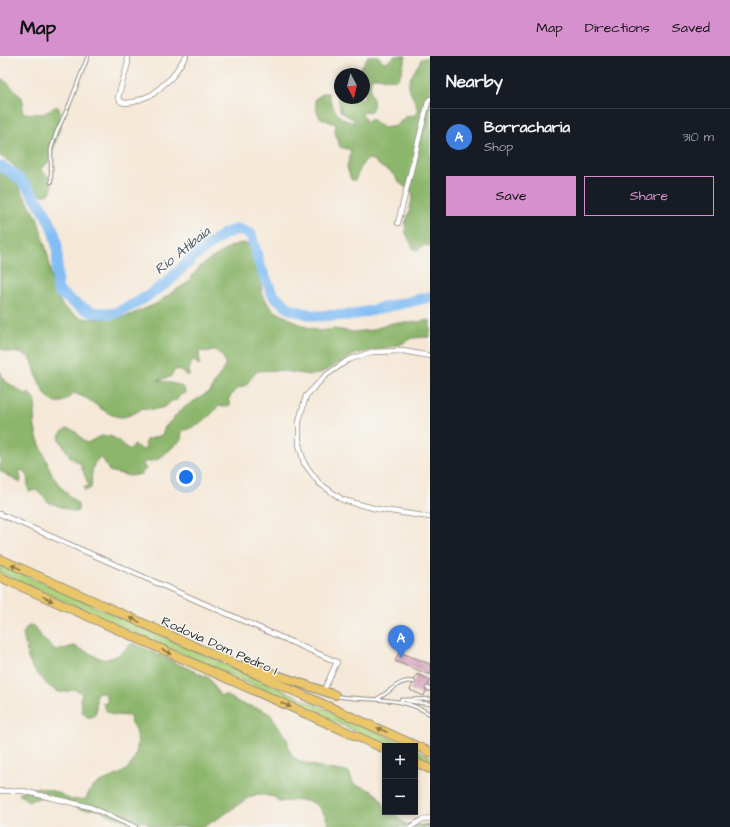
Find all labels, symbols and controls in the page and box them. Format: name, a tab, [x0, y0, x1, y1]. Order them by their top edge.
text: Map	[20, 15, 56, 42]
text: Map	[536, 18, 563, 38]
text: Directions	[585, 18, 650, 38]
text: Saved	[672, 18, 710, 38]
north arrow	[334, 68, 370, 104]
text: Nearby	[446, 70, 503, 94]
text: Borracharia	[484, 117, 570, 138]
text: A	[455, 128, 463, 146]
text: 310 m	[682, 128, 714, 146]
text: Shop	[484, 138, 513, 156]
button: Save	[446, 176, 576, 216]
button: Share	[584, 176, 714, 216]
water label: Rio Atibaia	[150, 222, 215, 279]
your location	[176, 467, 196, 487]
one-way arrow	[11, 564, 22, 570]
one-way arrow	[43, 596, 54, 602]
street label: Rodovia Dom Pedro I	[158, 612, 281, 680]
one-way arrow	[129, 617, 141, 623]
pin: A	[388, 625, 414, 658]
one-way arrow	[161, 649, 173, 655]
one-way arrow	[280, 702, 291, 708]
one-way arrow	[376, 727, 387, 733]
map controls	[382, 743, 418, 815]
button: +	[382, 743, 418, 779]
button: −	[382, 779, 418, 815]

